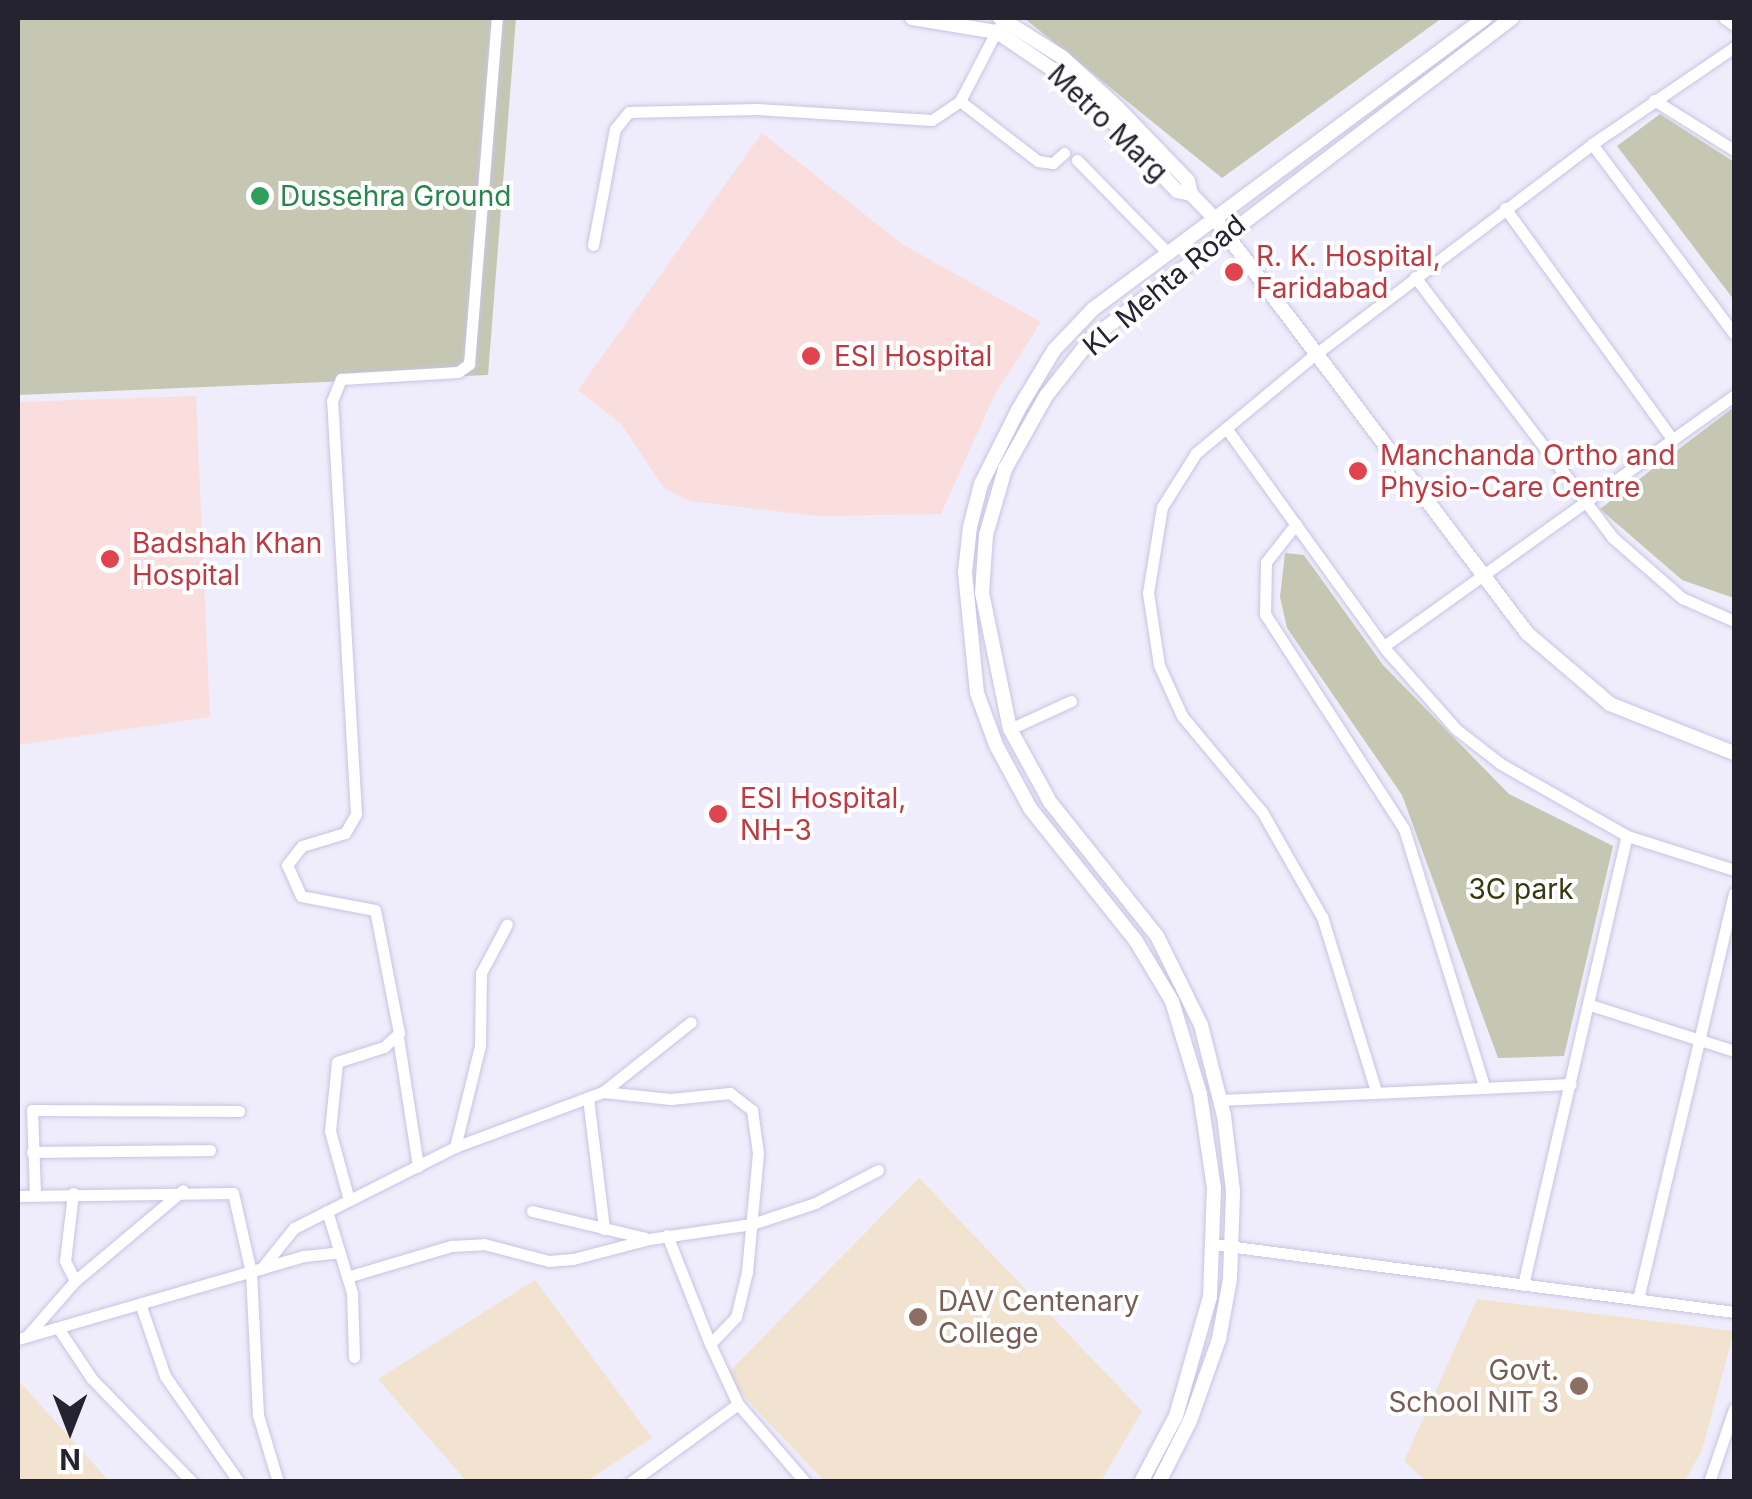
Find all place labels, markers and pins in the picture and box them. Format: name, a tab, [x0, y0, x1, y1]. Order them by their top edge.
place label: Dussehra Ground	[280, 179, 511, 213]
marker: Dussehra Ground	[249, 185, 271, 207]
place label: R. K. Hospital, Faridabad	[1256, 239, 1441, 305]
marker: R. K. Hospital, Faridabad	[1221, 259, 1247, 285]
place label: ESI Hospital	[834, 339, 992, 373]
marker: ESI Hospital	[798, 343, 824, 369]
place label: Manchanda Ortho and Physio-Care Centre	[1380, 438, 1675, 504]
marker: Manchanda Ortho and Physio-Care Centre	[1345, 458, 1371, 484]
place label: Badshah Khan Hospital	[132, 526, 322, 592]
marker: Badshah Khan Hospital	[97, 546, 123, 572]
place label: ESI Hospital, NH-3	[740, 781, 906, 847]
marker: ESI Hospital, NH-3	[705, 801, 731, 827]
place label: DAV Centenary College	[938, 1284, 1139, 1350]
marker: DAV Centenary College	[907, 1306, 929, 1328]
place label: Govt. School NIT 3	[1388, 1353, 1559, 1419]
marker: Govt. School NIT 3	[1568, 1375, 1590, 1397]

